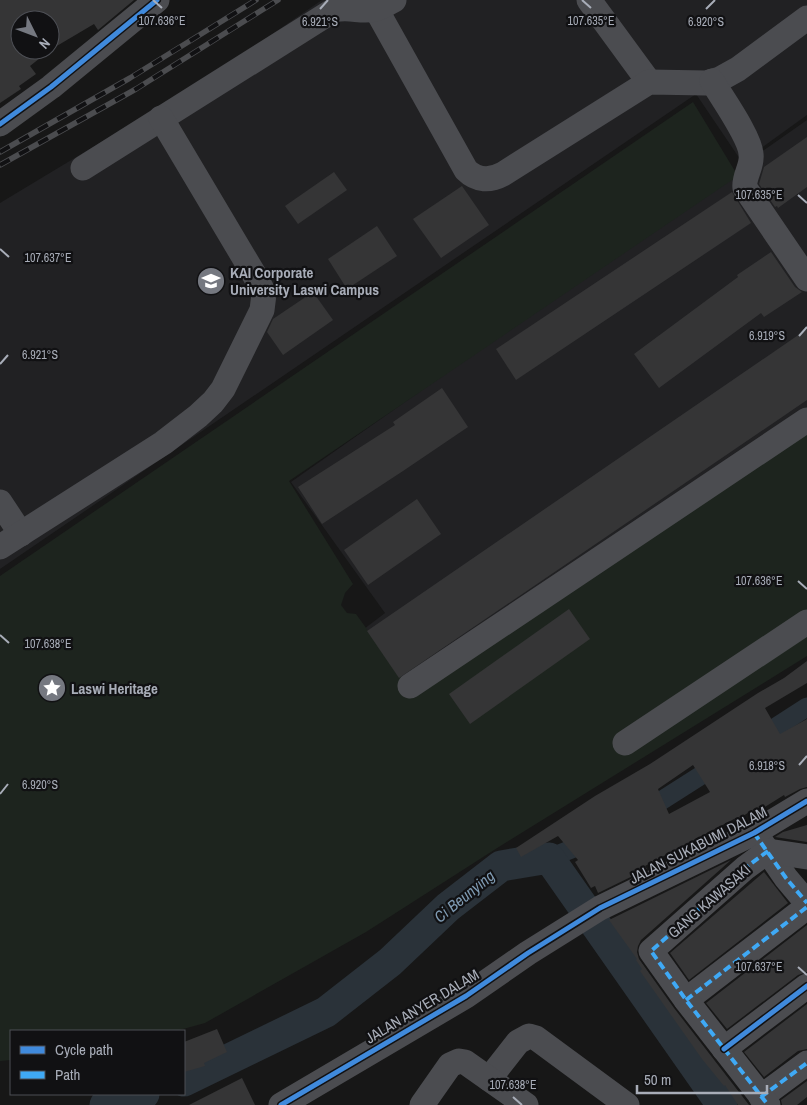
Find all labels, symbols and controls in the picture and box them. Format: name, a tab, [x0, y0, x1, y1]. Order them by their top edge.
north arrow	[10, 10, 60, 60]
text: 107.636°E	[139, 13, 185, 29]
text: 107.635°E	[568, 13, 614, 29]
text: 6.921°S	[302, 14, 338, 30]
text: 6.920°S	[688, 14, 724, 30]
text: N	[35, 35, 54, 53]
text: 107.635°E	[736, 187, 782, 203]
text: 107.637°E	[25, 250, 71, 266]
place label: KAI Corporate University Laswi Campus	[230, 262, 379, 300]
school or university icon: KAI Corporate University Laswi Campus	[196, 266, 226, 296]
text: 6.919°S	[749, 328, 785, 344]
text: 6.921°S	[22, 347, 58, 363]
text: 107.636°E	[736, 573, 782, 589]
text: 107.638°E	[25, 636, 71, 652]
place icon: Laswi Heritage	[37, 673, 67, 703]
place label: Laswi Heritage	[71, 678, 158, 699]
text: 6.918°S	[749, 758, 785, 774]
text: 6.920°S	[22, 777, 58, 793]
street label: JALAN SUKABUMI DALAM	[626, 801, 770, 889]
street label: GANG KAWASAKI	[663, 859, 755, 943]
water label: Ci Beunying	[429, 865, 499, 927]
text: 107.637°E	[736, 959, 782, 975]
street label: JALAN ANYER DALAM	[361, 964, 483, 1048]
legend	[10, 1030, 185, 1095]
text: Cycle path	[55, 1039, 113, 1060]
scale bar	[637, 1062, 767, 1094]
text: Path	[55, 1064, 80, 1085]
text: 50 m	[644, 1069, 671, 1090]
text: 107.638°E	[490, 1077, 536, 1093]

